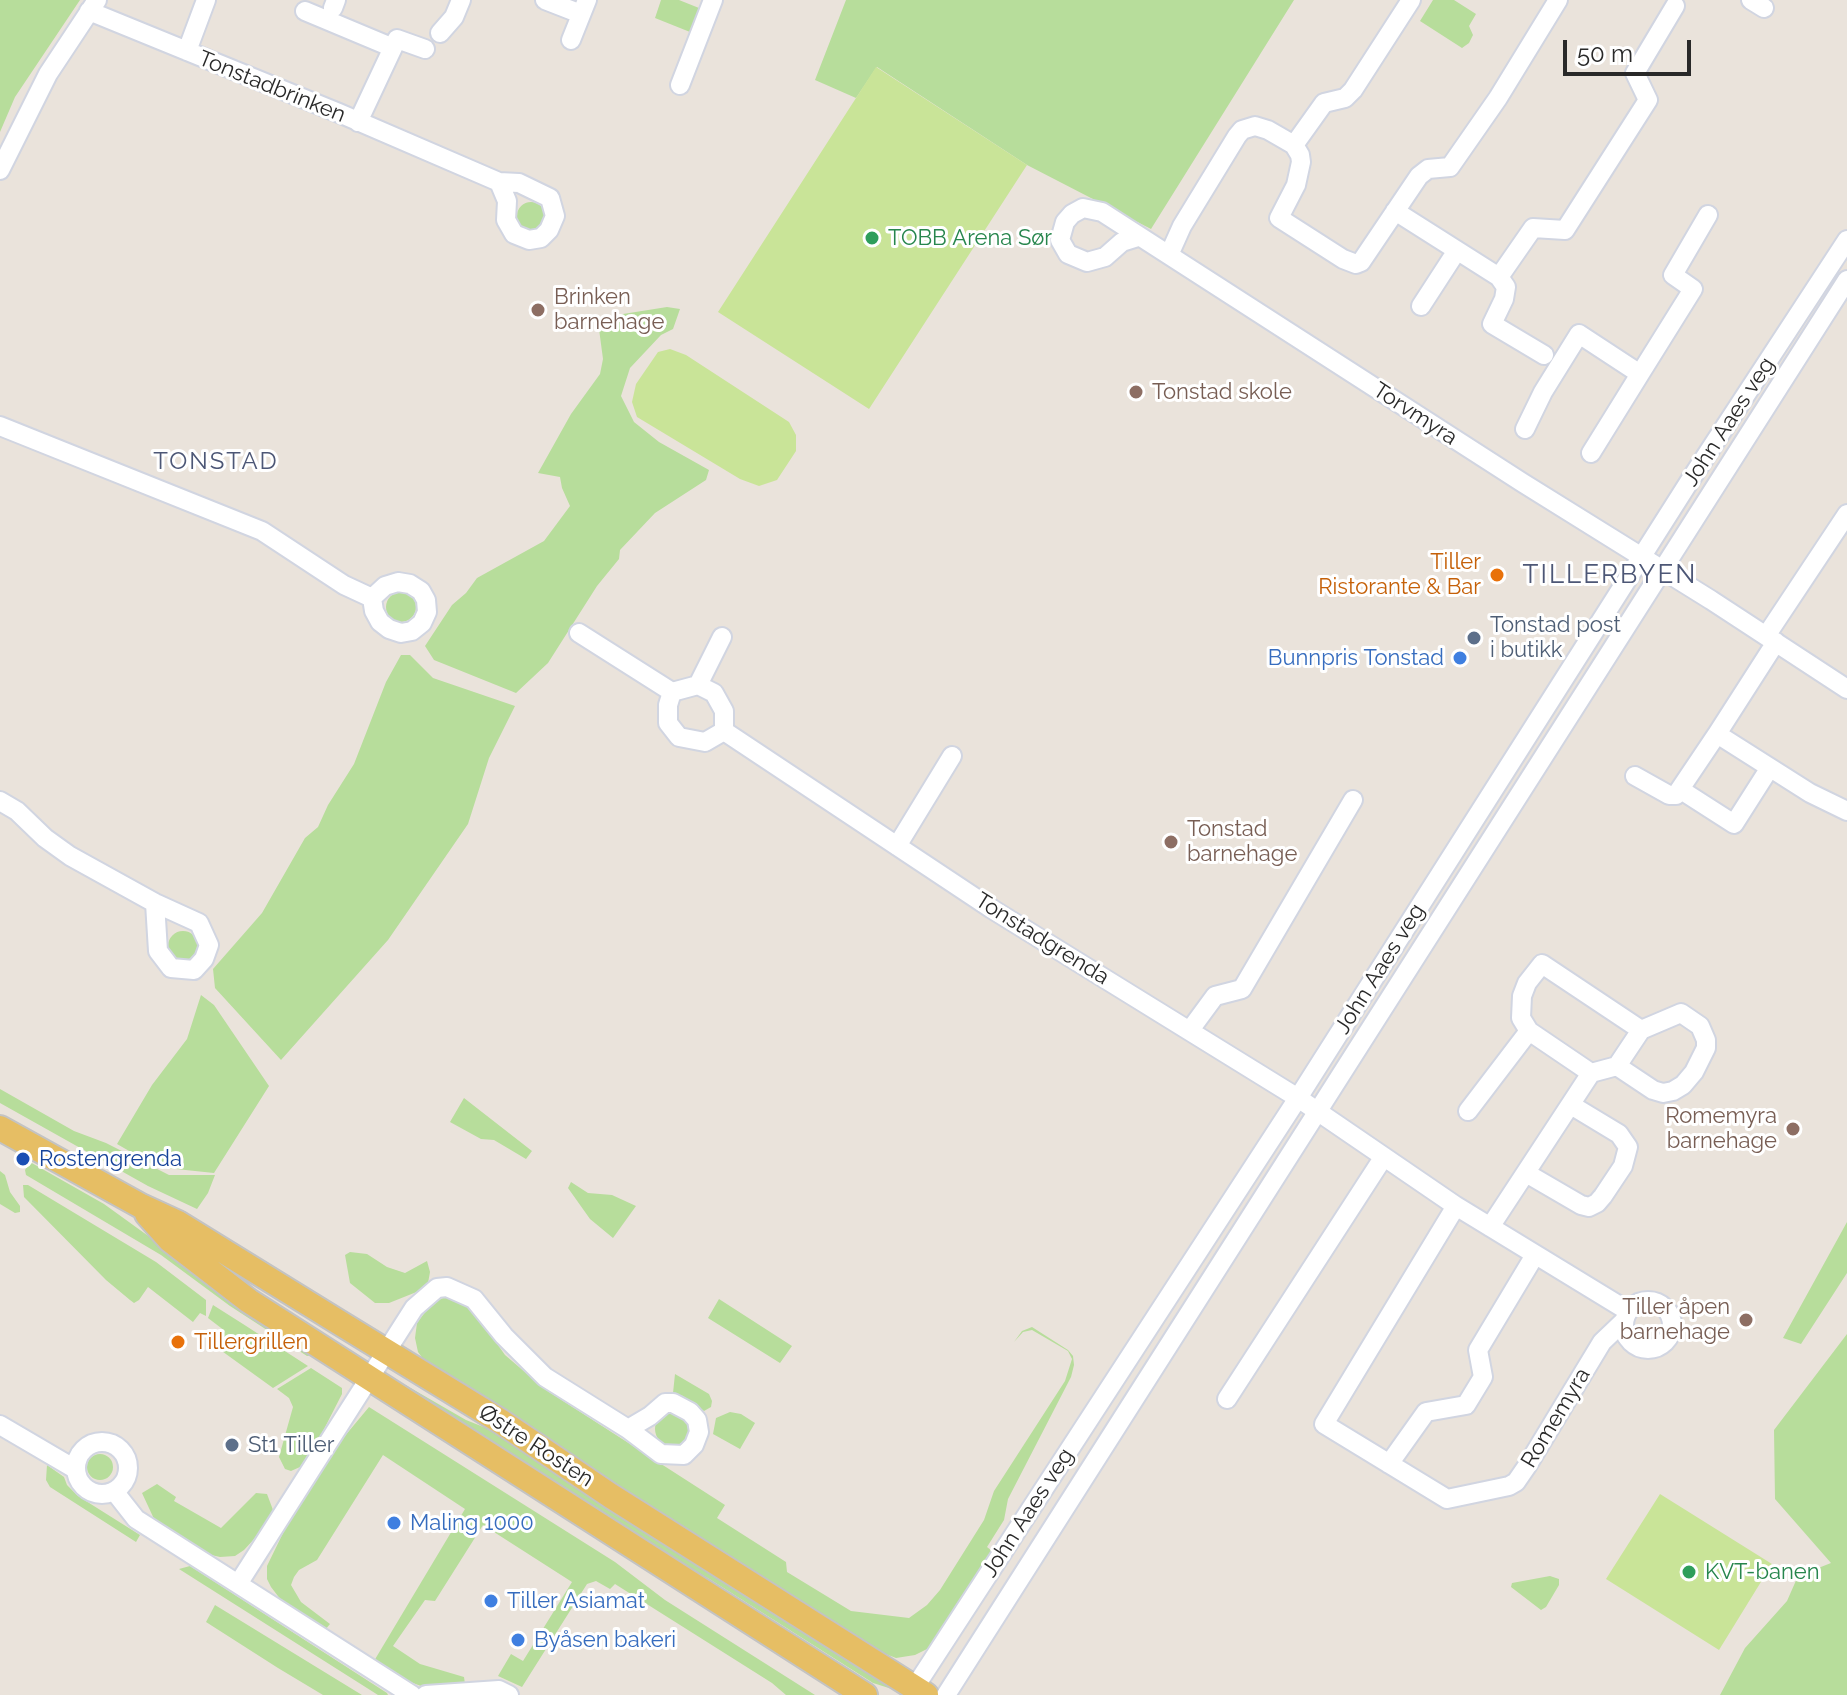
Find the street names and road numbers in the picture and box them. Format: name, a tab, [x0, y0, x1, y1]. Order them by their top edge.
street label: Tonstadbrinken	[195, 45, 349, 129]
street label: John Aaes veg	[1678, 353, 1780, 491]
street label: Torvmyra	[1368, 377, 1462, 451]
street label: Tonstadgrenda	[970, 887, 1114, 991]
street label: John Aaes veg	[1329, 899, 1431, 1039]
street label: Romemyra	[1516, 1363, 1596, 1473]
street label: Østre Rosten	[474, 1399, 598, 1493]
street label: John Aaes veg	[977, 1444, 1079, 1582]

